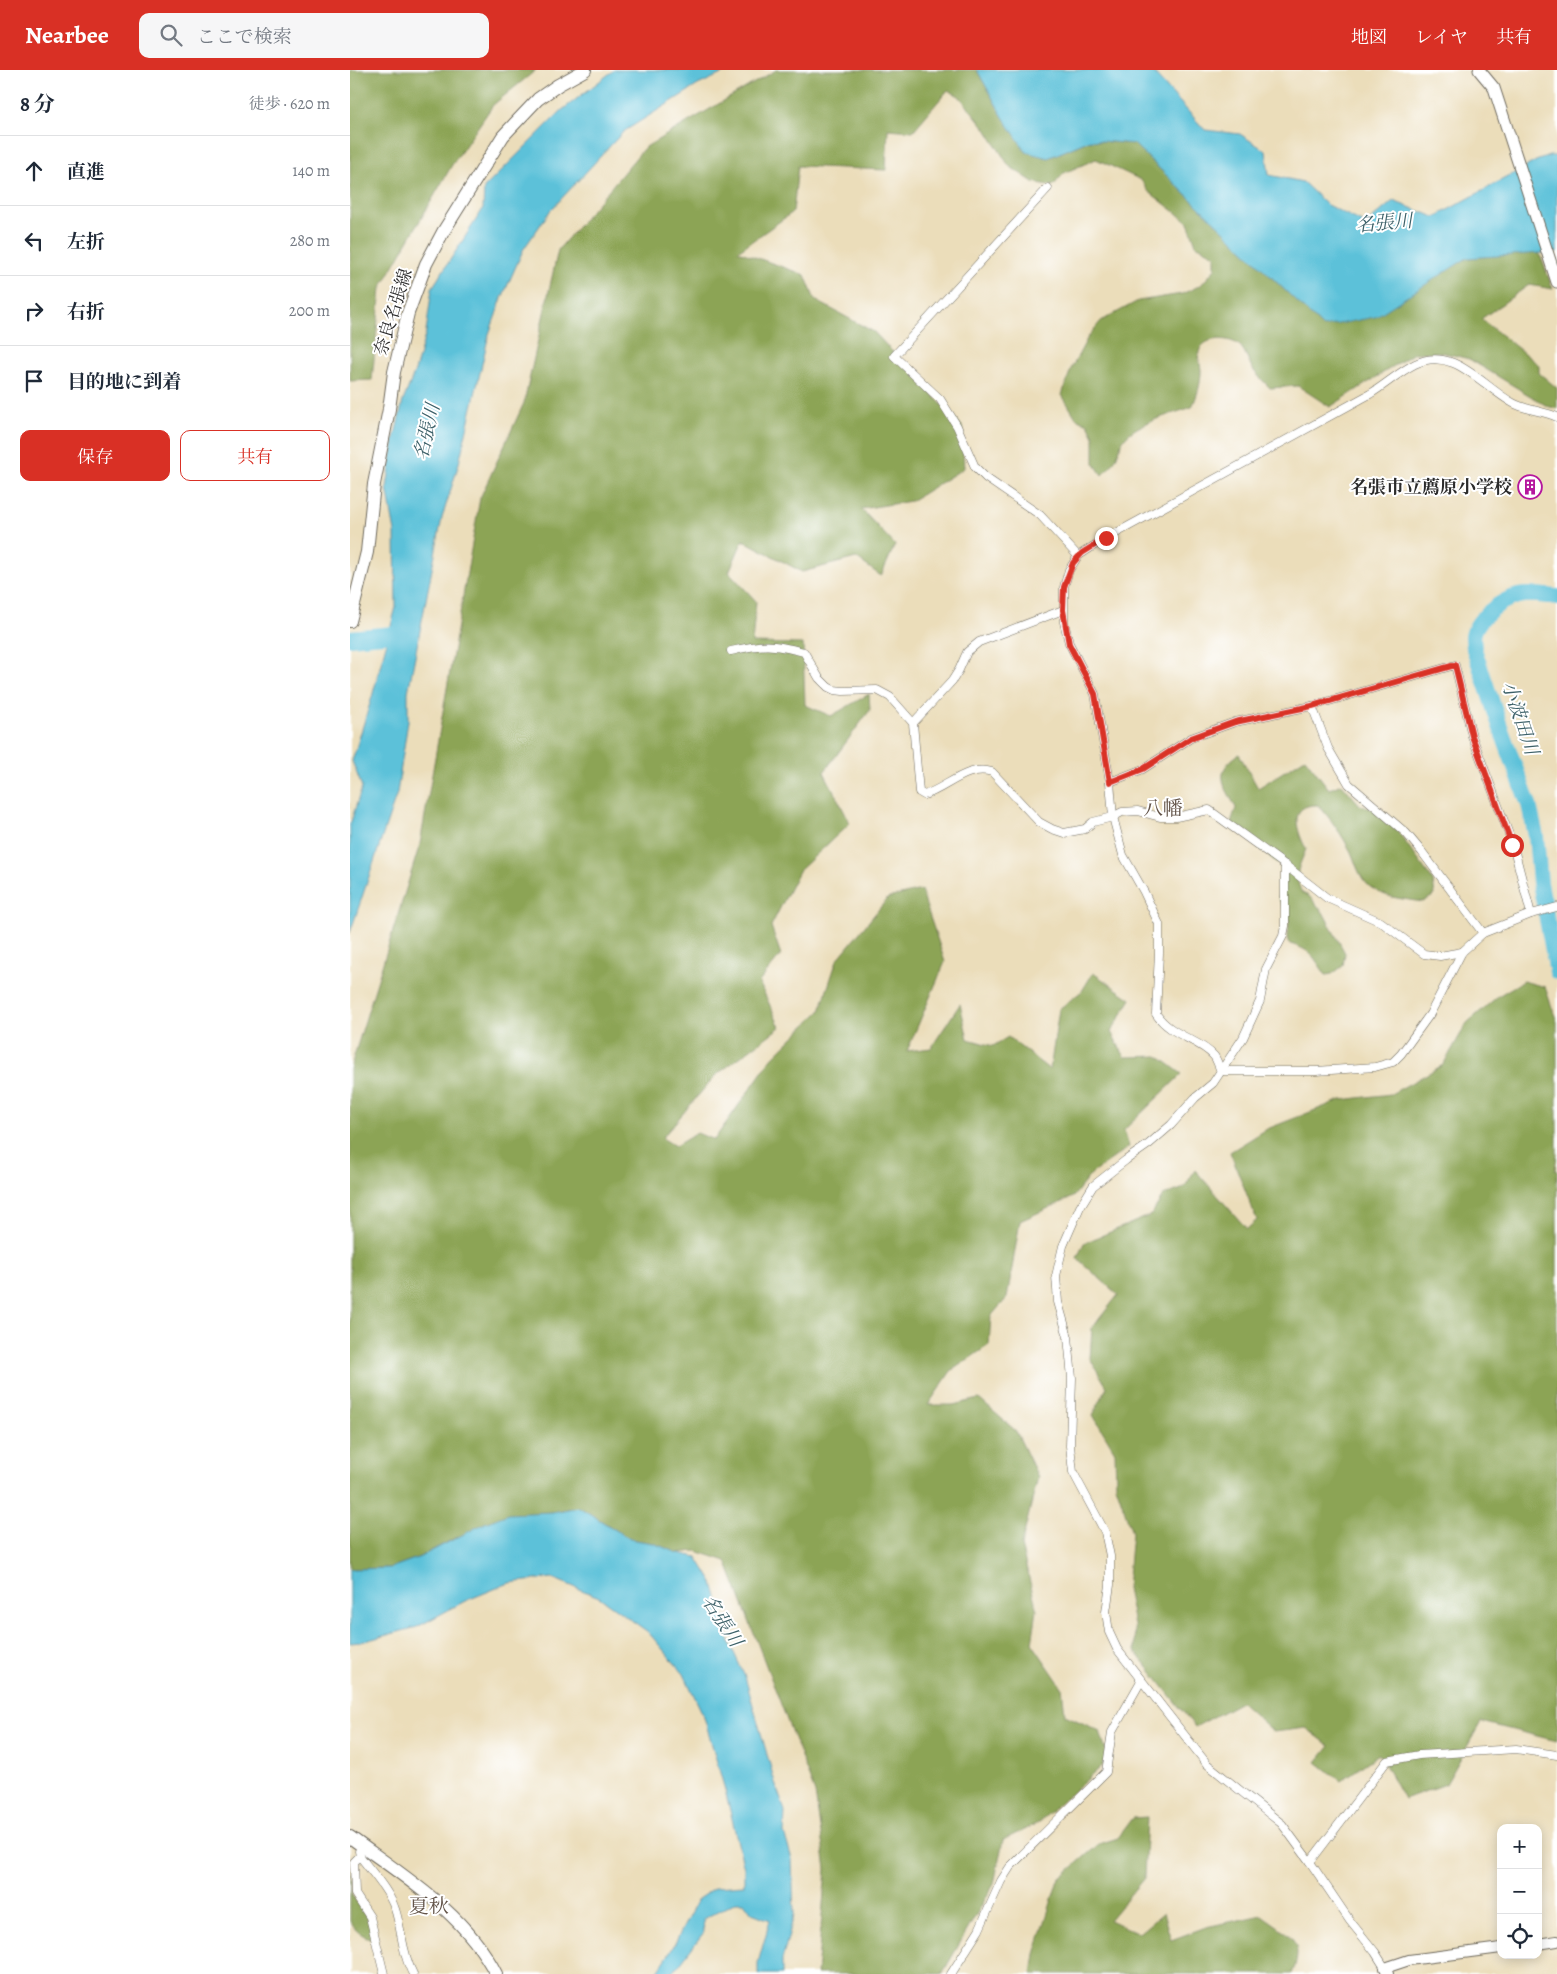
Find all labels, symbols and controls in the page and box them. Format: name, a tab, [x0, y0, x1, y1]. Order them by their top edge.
search box	[139, 13, 489, 58]
text: Nearbee	[25, 19, 109, 51]
icon: search	[157, 21, 185, 49]
text: ここで検索	[197, 24, 292, 50]
text: 地図	[1351, 25, 1387, 49]
text: レイヤ	[1415, 25, 1468, 49]
text: 共有	[1496, 25, 1532, 49]
text: 8 分	[20, 90, 55, 118]
text: 徒歩 · 620 m	[248, 93, 330, 115]
icon: ahead	[20, 157, 48, 185]
text: 直進	[67, 159, 105, 185]
text: 140 m	[292, 160, 330, 182]
water label: 名張川	[1354, 207, 1416, 238]
icon: left	[20, 227, 48, 255]
text: 左折	[67, 229, 105, 255]
text: 280 m	[290, 230, 330, 252]
street label: 奈良名張線	[368, 265, 418, 359]
icon: right	[20, 297, 48, 325]
text: 右折	[67, 299, 105, 325]
text: 200 m	[289, 300, 330, 322]
icon: arrive	[20, 367, 48, 395]
text: 目的地に到着	[67, 369, 181, 395]
water label: 名張川	[408, 399, 447, 463]
button: 保存	[20, 430, 170, 481]
button: 共有	[180, 430, 330, 481]
building icon: 名張市立薦原小学校	[1517, 474, 1543, 500]
place label: 名張市立薦原小学校	[1350, 475, 1512, 499]
route end	[1095, 527, 1118, 550]
water label: 小波田川	[1495, 678, 1545, 760]
district label: 八幡	[1143, 795, 1183, 822]
route start	[1501, 834, 1524, 857]
water label: 名張川	[696, 1590, 750, 1654]
map controls	[1497, 1824, 1542, 1959]
button: +	[1497, 1824, 1542, 1869]
button: −	[1497, 1869, 1542, 1914]
district label: 夏秋	[409, 1893, 449, 1920]
button: locate	[1497, 1914, 1542, 1959]

